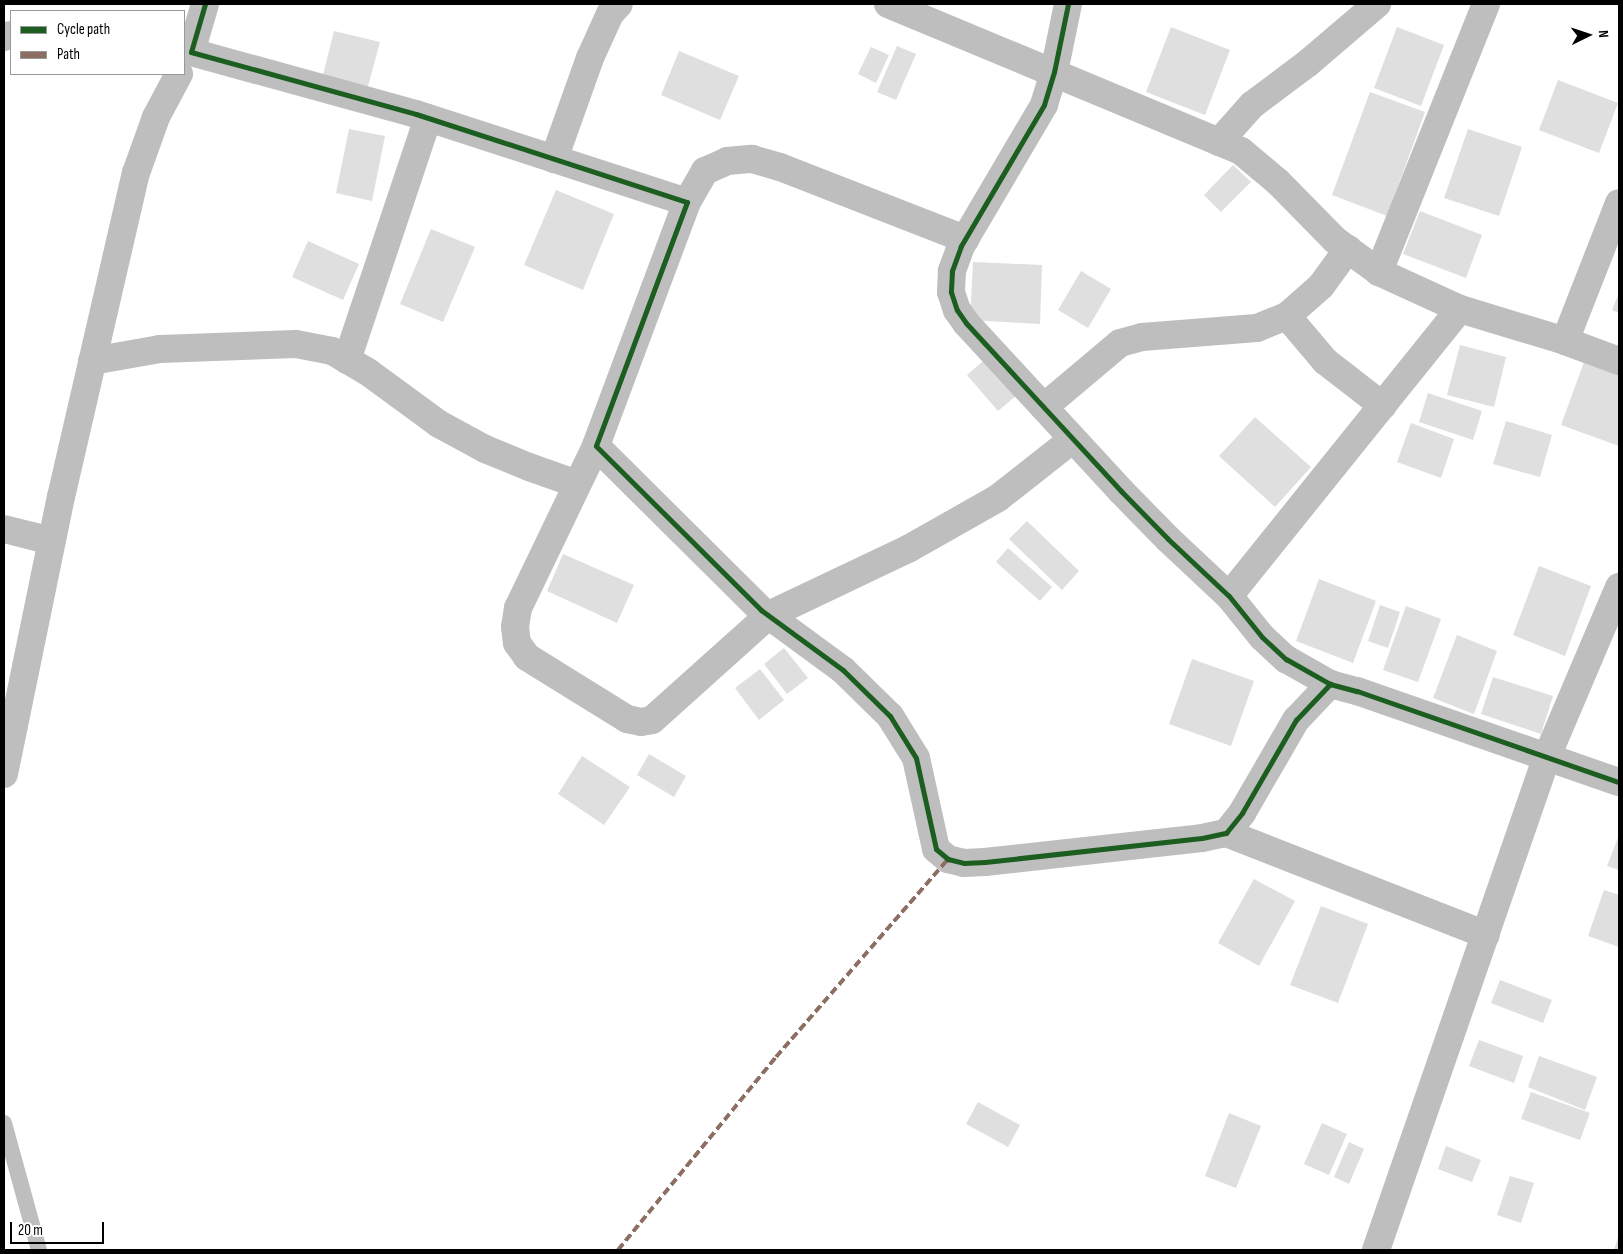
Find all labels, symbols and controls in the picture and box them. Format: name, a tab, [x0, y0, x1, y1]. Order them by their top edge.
legend	[10, 10, 185, 75]
north arrow	[1563, 10, 1613, 60]
text: Cycle path	[57, 20, 110, 39]
text: N	[1595, 30, 1612, 38]
text: Path	[57, 45, 80, 64]
scale bar	[12, 1212, 106, 1244]
text: 20 m	[18, 1221, 43, 1240]

